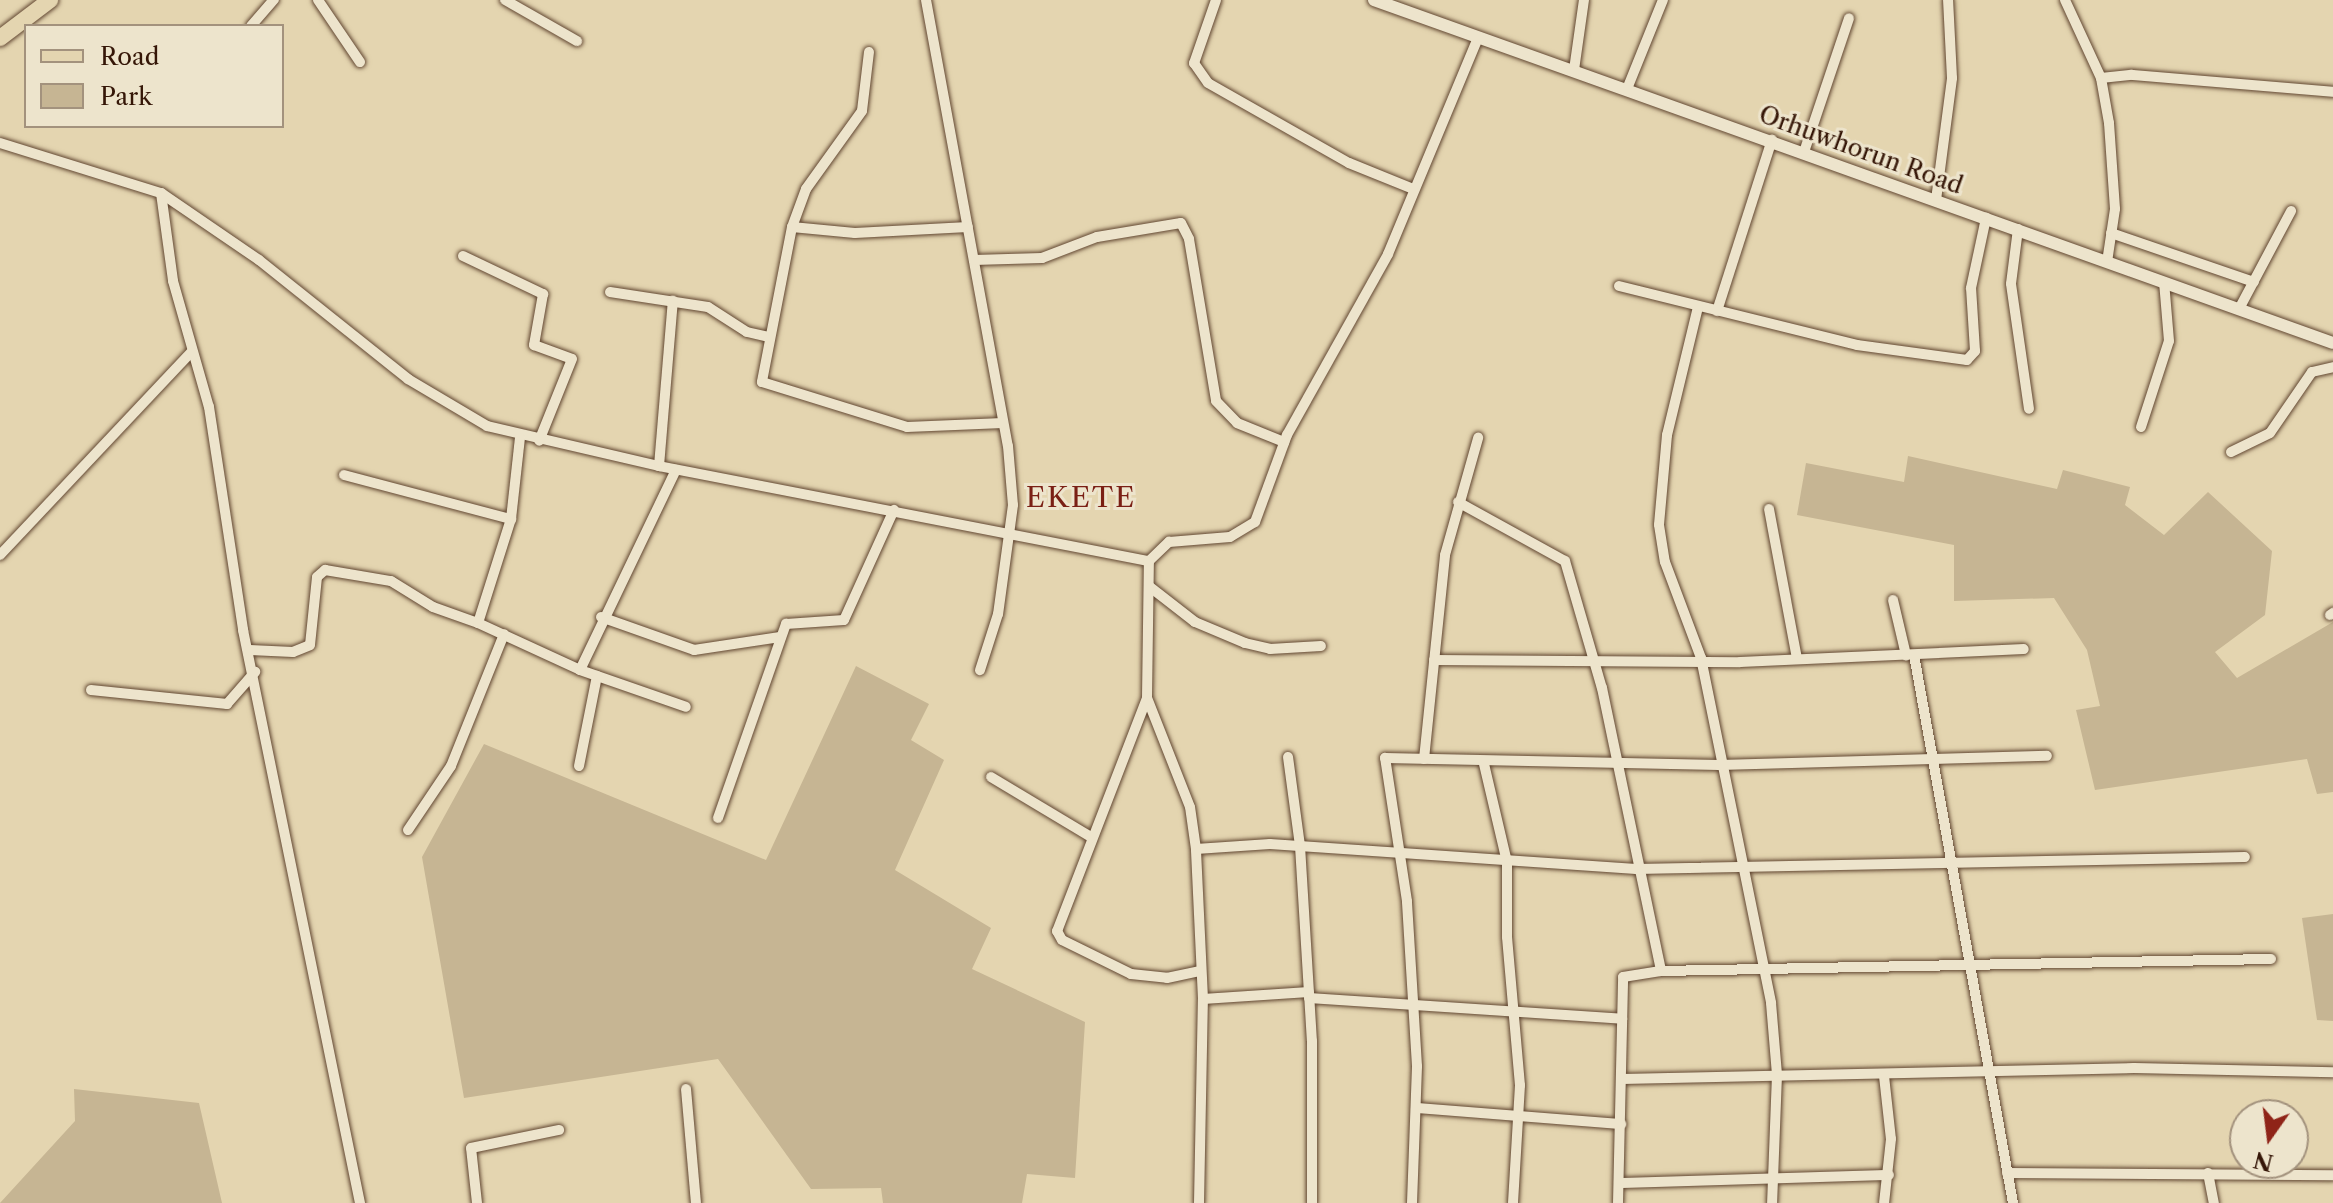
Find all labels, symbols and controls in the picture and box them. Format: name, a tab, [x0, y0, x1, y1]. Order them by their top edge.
legend	[24, 24, 284, 128]
text: Road	[100, 42, 159, 71]
text: Park	[100, 82, 152, 111]
street label: Orhuwhorun Road	[1755, 100, 1967, 200]
district label: EKETE	[1026, 480, 1136, 514]
north arrow	[2229, 1099, 2309, 1179]
text: N	[2251, 1145, 2276, 1176]

